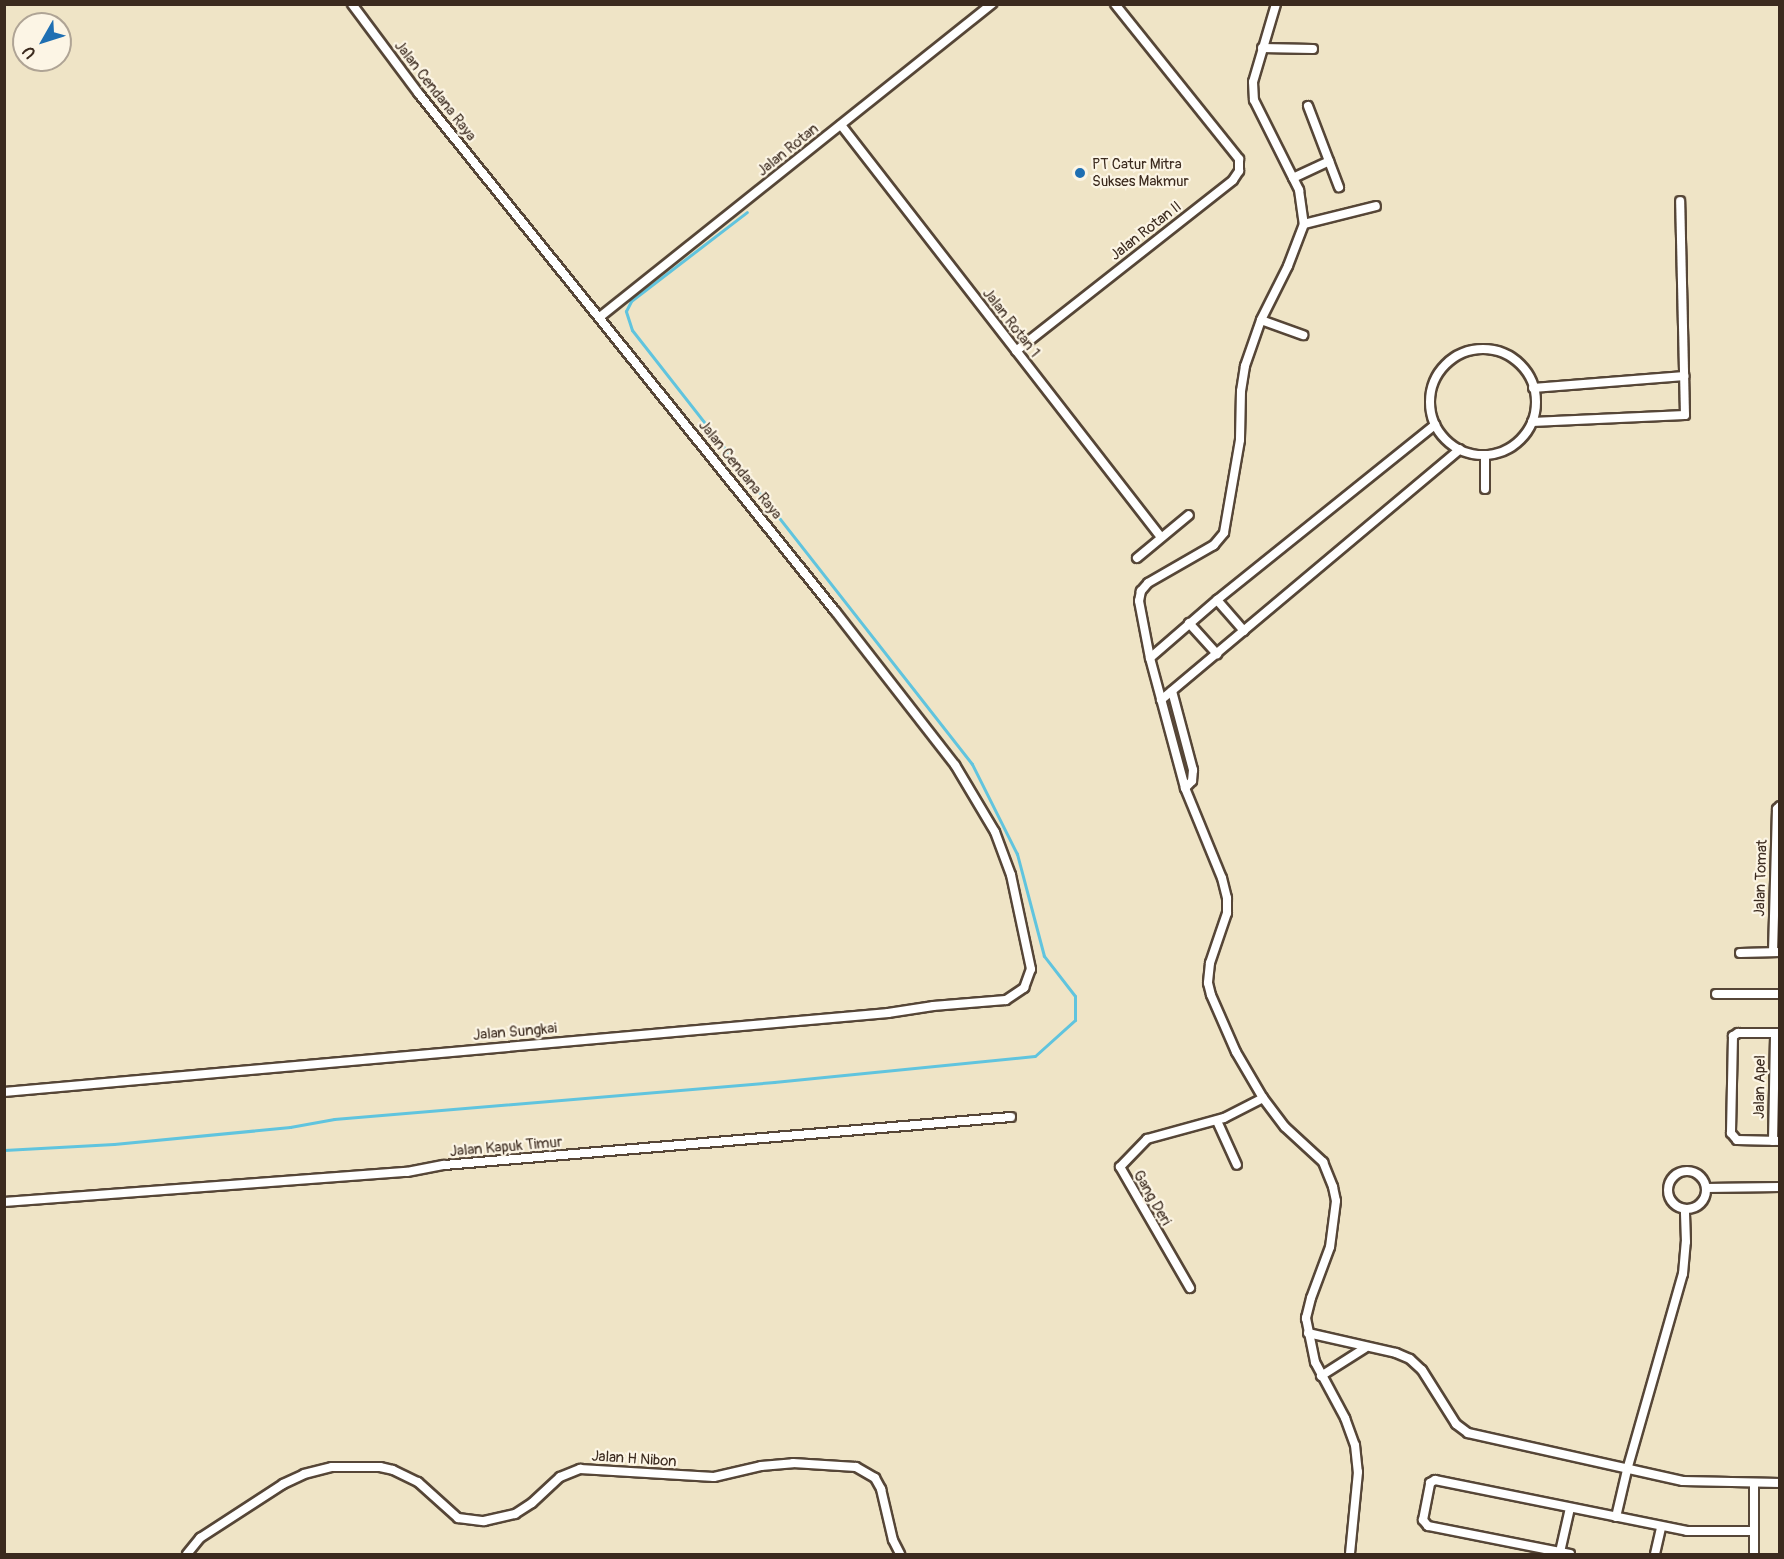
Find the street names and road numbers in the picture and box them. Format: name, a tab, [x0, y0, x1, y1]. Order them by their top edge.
street label: Jalan Cendana Raya	[390, 37, 480, 145]
street label: Jalan Rotan	[754, 120, 822, 180]
street label: Jalan Rotan II	[1107, 198, 1185, 264]
street label: Jalan Rotan 1	[978, 285, 1044, 361]
street label: Jalan Cendana Raya	[694, 417, 786, 523]
street label: Jalan Tomat	[1751, 839, 1771, 917]
street label: Jalan Sungkai	[472, 1019, 558, 1045]
street label: Jalan Apel	[1750, 1055, 1770, 1119]
street label: Jalan Kapuk Timur	[449, 1133, 563, 1161]
street label: Gang Deri	[1129, 1167, 1175, 1229]
street label: Jalan H Nibon	[591, 1447, 677, 1471]

